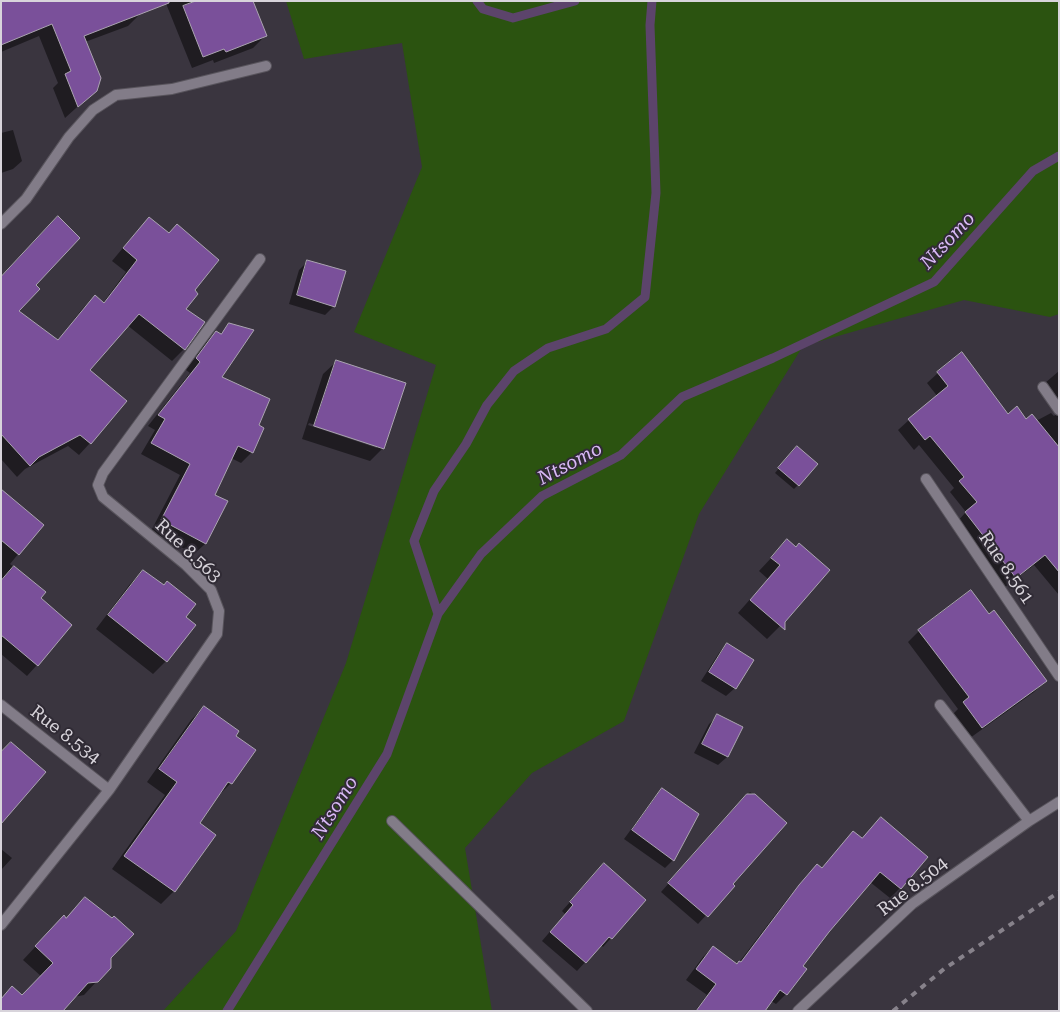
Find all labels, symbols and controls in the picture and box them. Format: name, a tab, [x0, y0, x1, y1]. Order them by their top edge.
water label: Ntsomo	[916, 208, 980, 274]
water label: Ntsomo	[534, 438, 606, 490]
street label: Rue 8.563	[150, 515, 226, 587]
street label: Rue 8.561	[974, 528, 1038, 608]
street label: Rue 8.534	[26, 701, 104, 769]
water label: Ntsomo	[307, 772, 363, 844]
street label: Rue 8.504	[874, 853, 952, 921]

